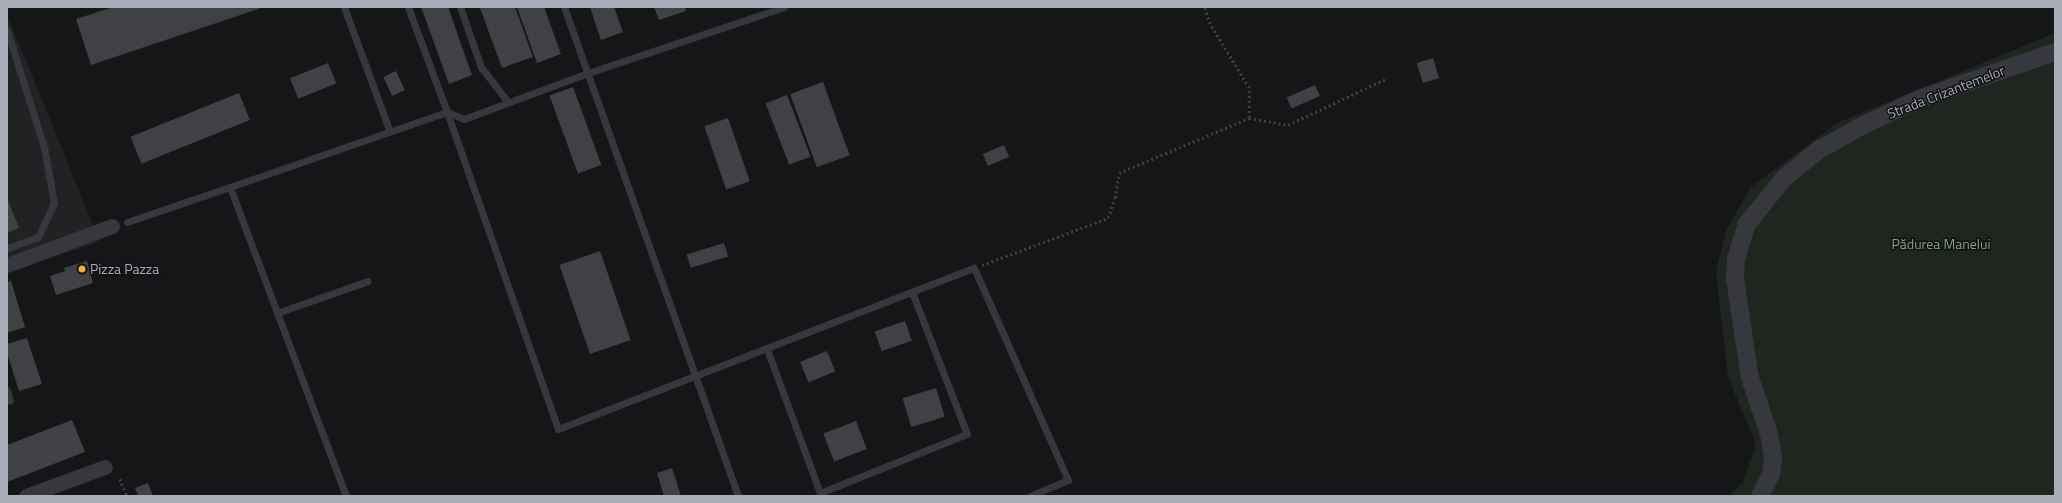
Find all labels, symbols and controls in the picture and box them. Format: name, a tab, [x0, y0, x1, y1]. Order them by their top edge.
street label: Strada Crizantemelor	[1885, 62, 2007, 122]
park label: Pădurea Manelui	[1891, 236, 1991, 252]
place label: Pizza Pazza	[90, 261, 159, 277]
marker: Pizza Pazza	[77, 264, 87, 274]

